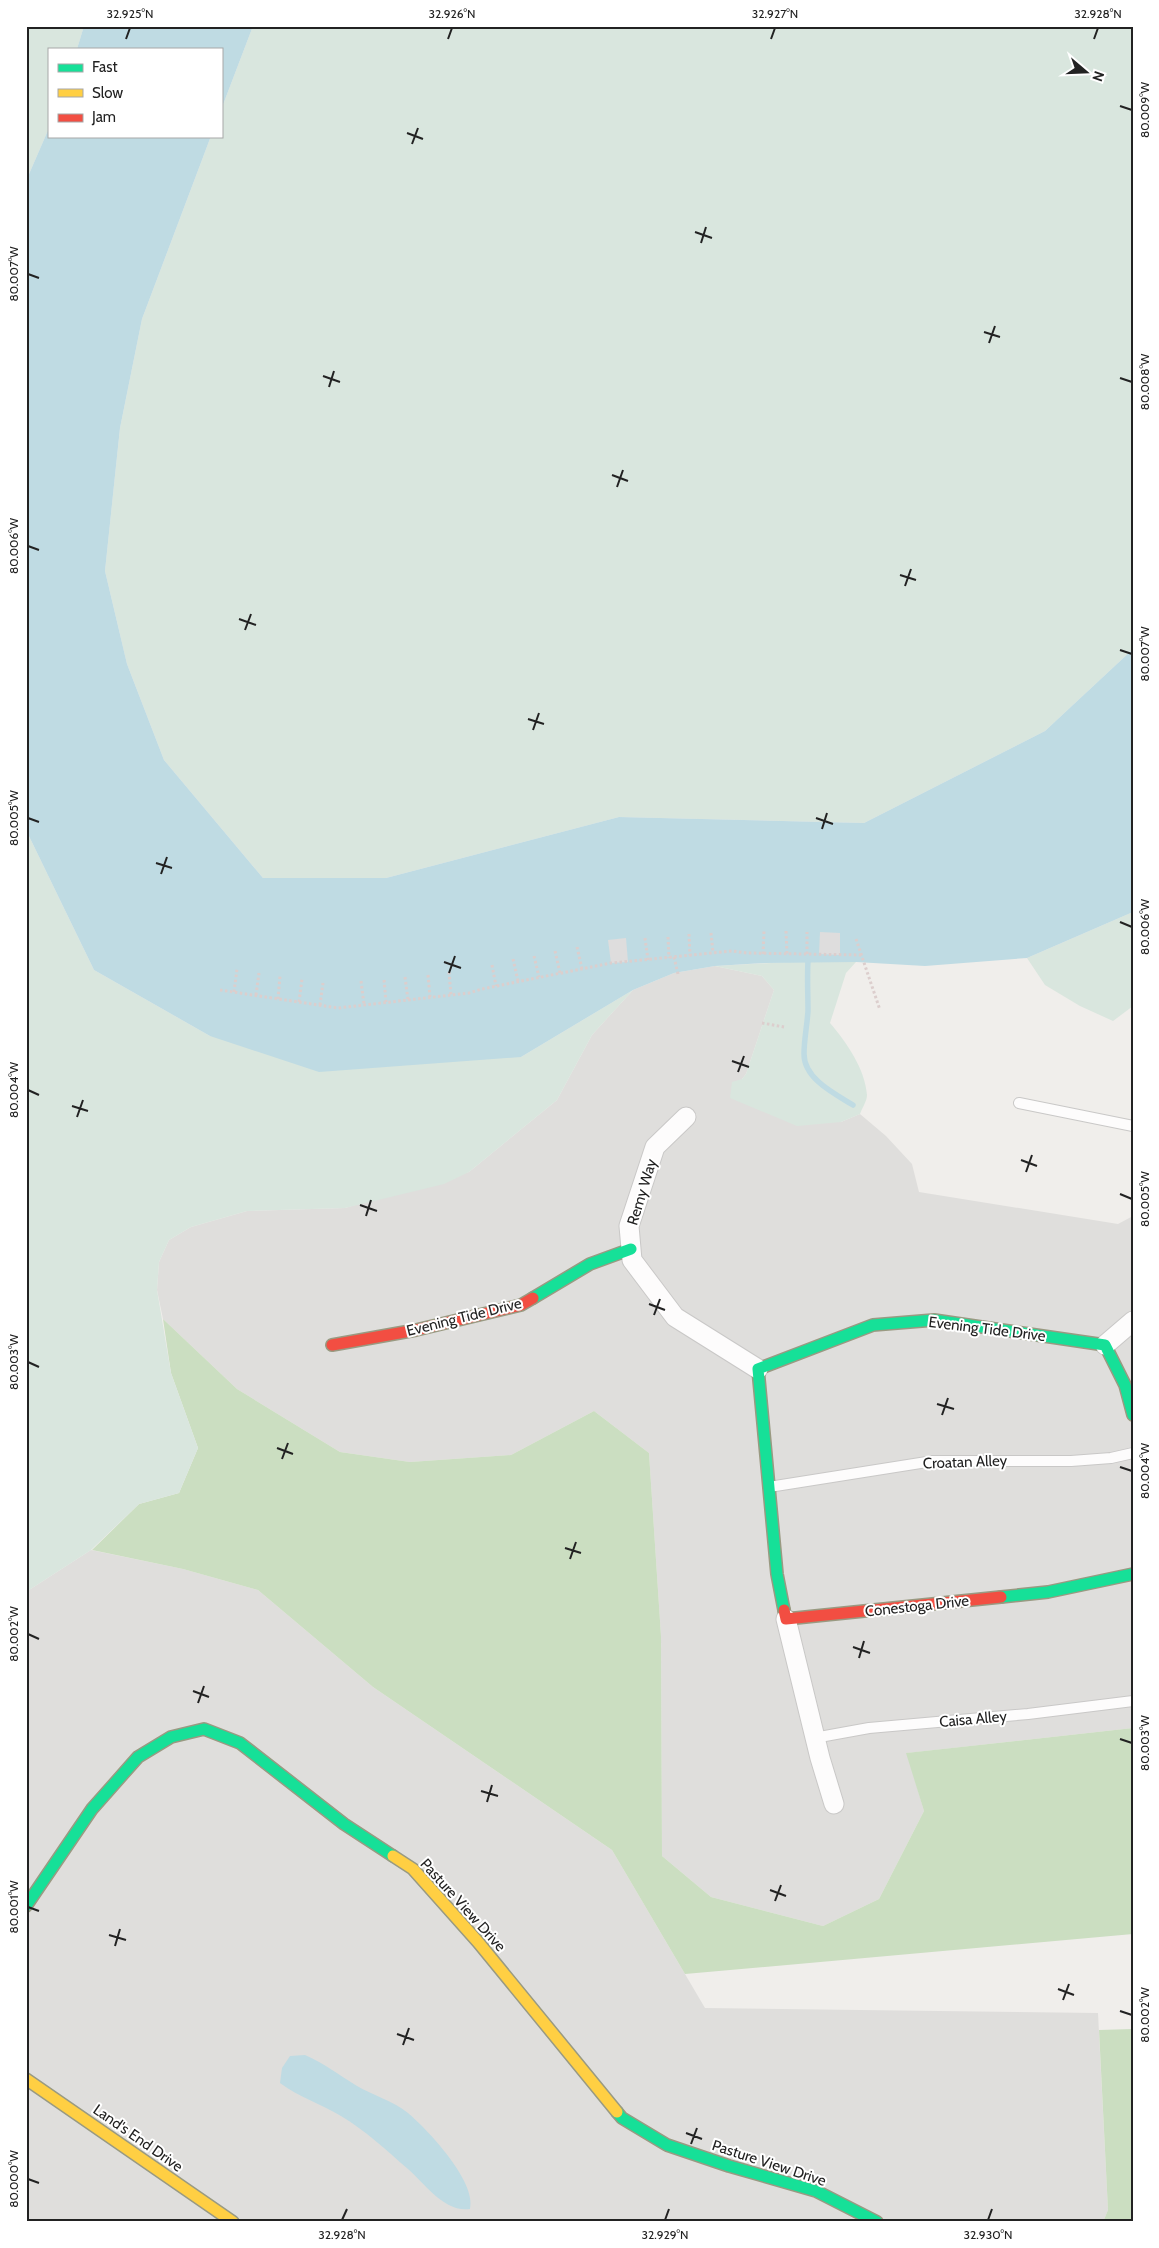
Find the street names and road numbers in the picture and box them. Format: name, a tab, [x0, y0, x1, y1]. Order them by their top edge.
street label: Remy Way	[623, 1156, 661, 1227]
street label: Evening Tide Drive	[405, 1294, 524, 1340]
street label: Evening Tide Drive	[927, 1313, 1047, 1345]
street label: Croatan Alley	[923, 1452, 1008, 1472]
street label: Conestoga Drive	[864, 1592, 970, 1620]
street label: Caisa Alley	[938, 1707, 1008, 1731]
street label: Pasture View Drive	[417, 1855, 510, 1955]
street label: Land's End Drive	[90, 2100, 187, 2176]
street label: Pasture View Drive	[710, 2136, 829, 2190]

